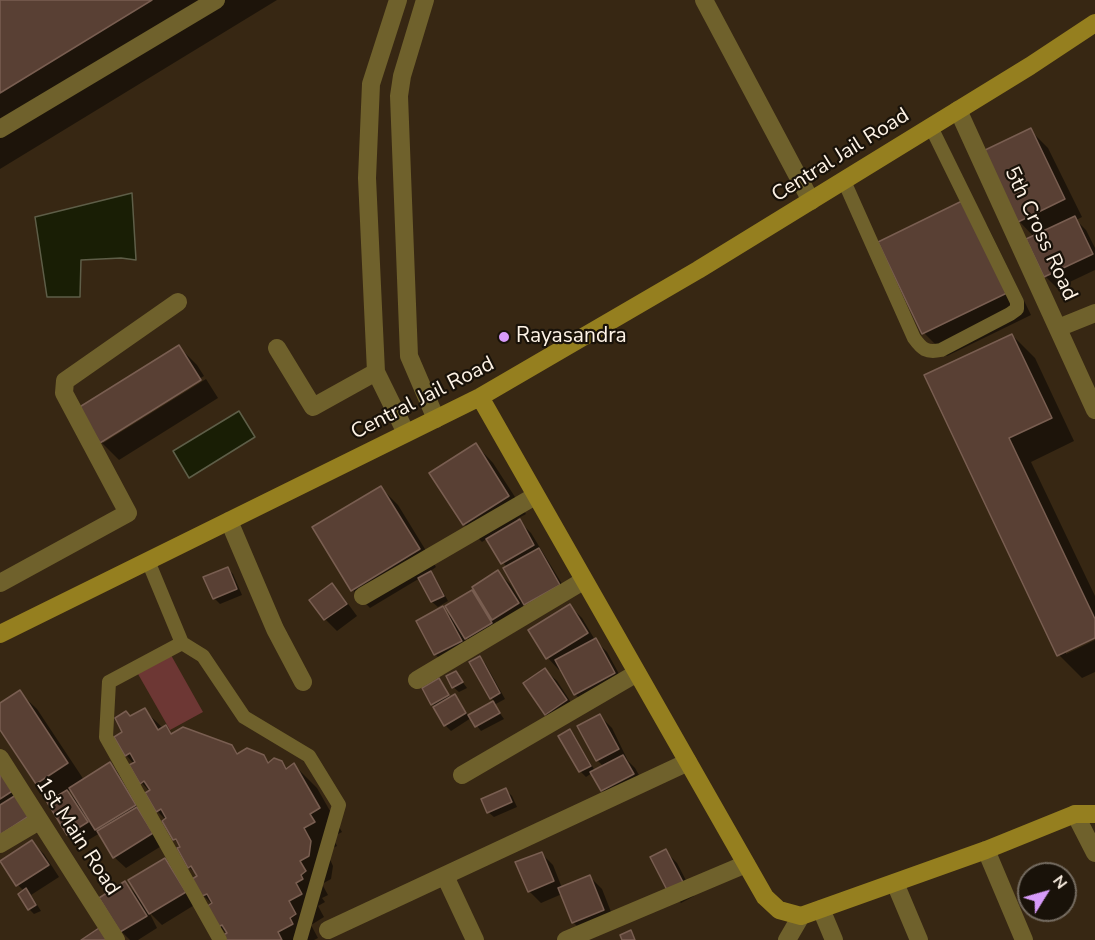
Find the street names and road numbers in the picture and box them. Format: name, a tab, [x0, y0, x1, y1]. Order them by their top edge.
street label: Central Jail Road	[768, 104, 914, 208]
street label: 5th Cross Road	[998, 163, 1082, 305]
street label: Central Jail Road	[347, 352, 499, 446]
street label: 1st Main Road	[30, 773, 124, 901]

